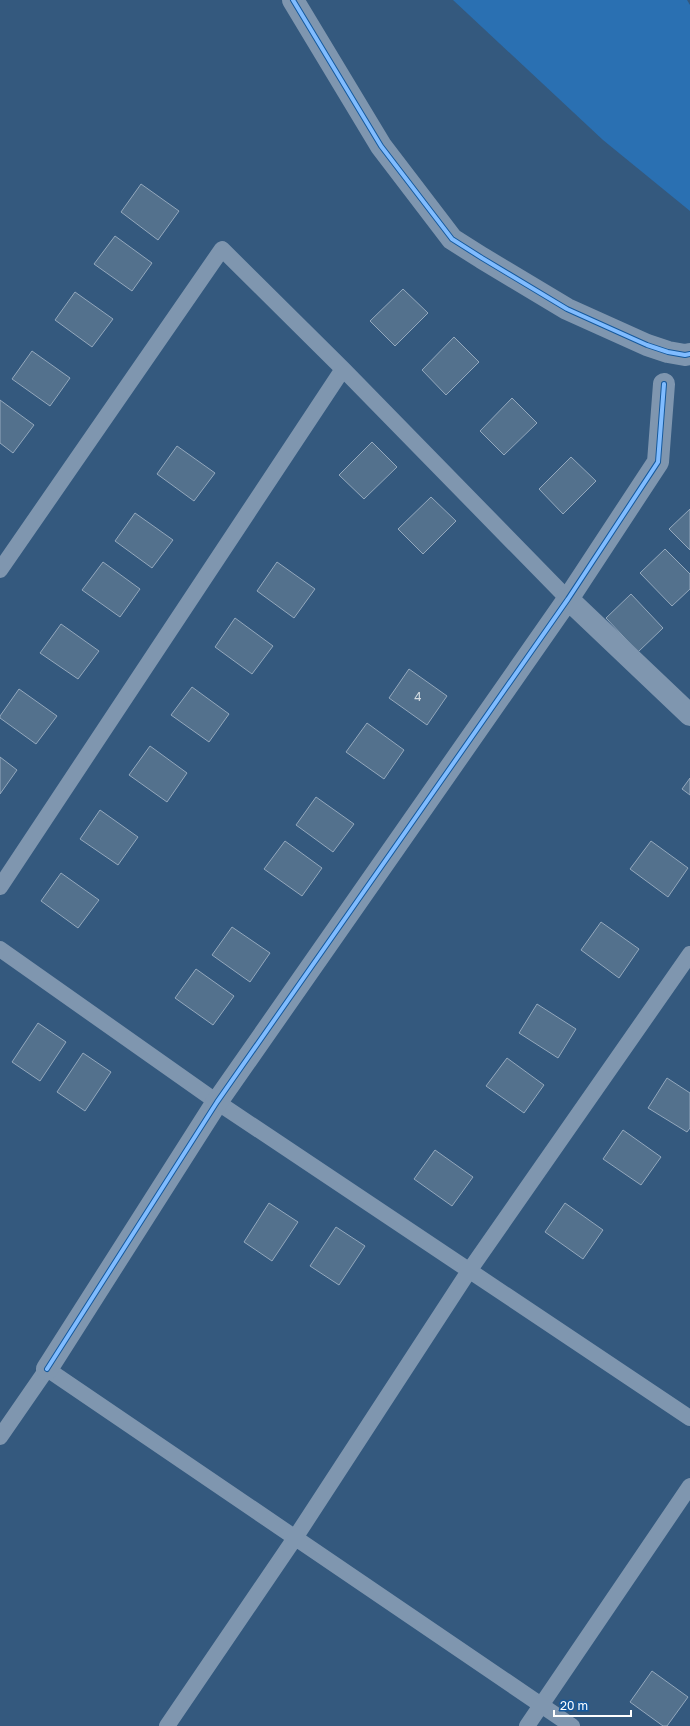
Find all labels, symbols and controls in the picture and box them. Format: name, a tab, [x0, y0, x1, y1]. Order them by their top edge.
house number: 4	[414, 689, 422, 704]
scale bar	[554, 1692, 631, 1718]
text: 20 m	[560, 1698, 588, 1713]

